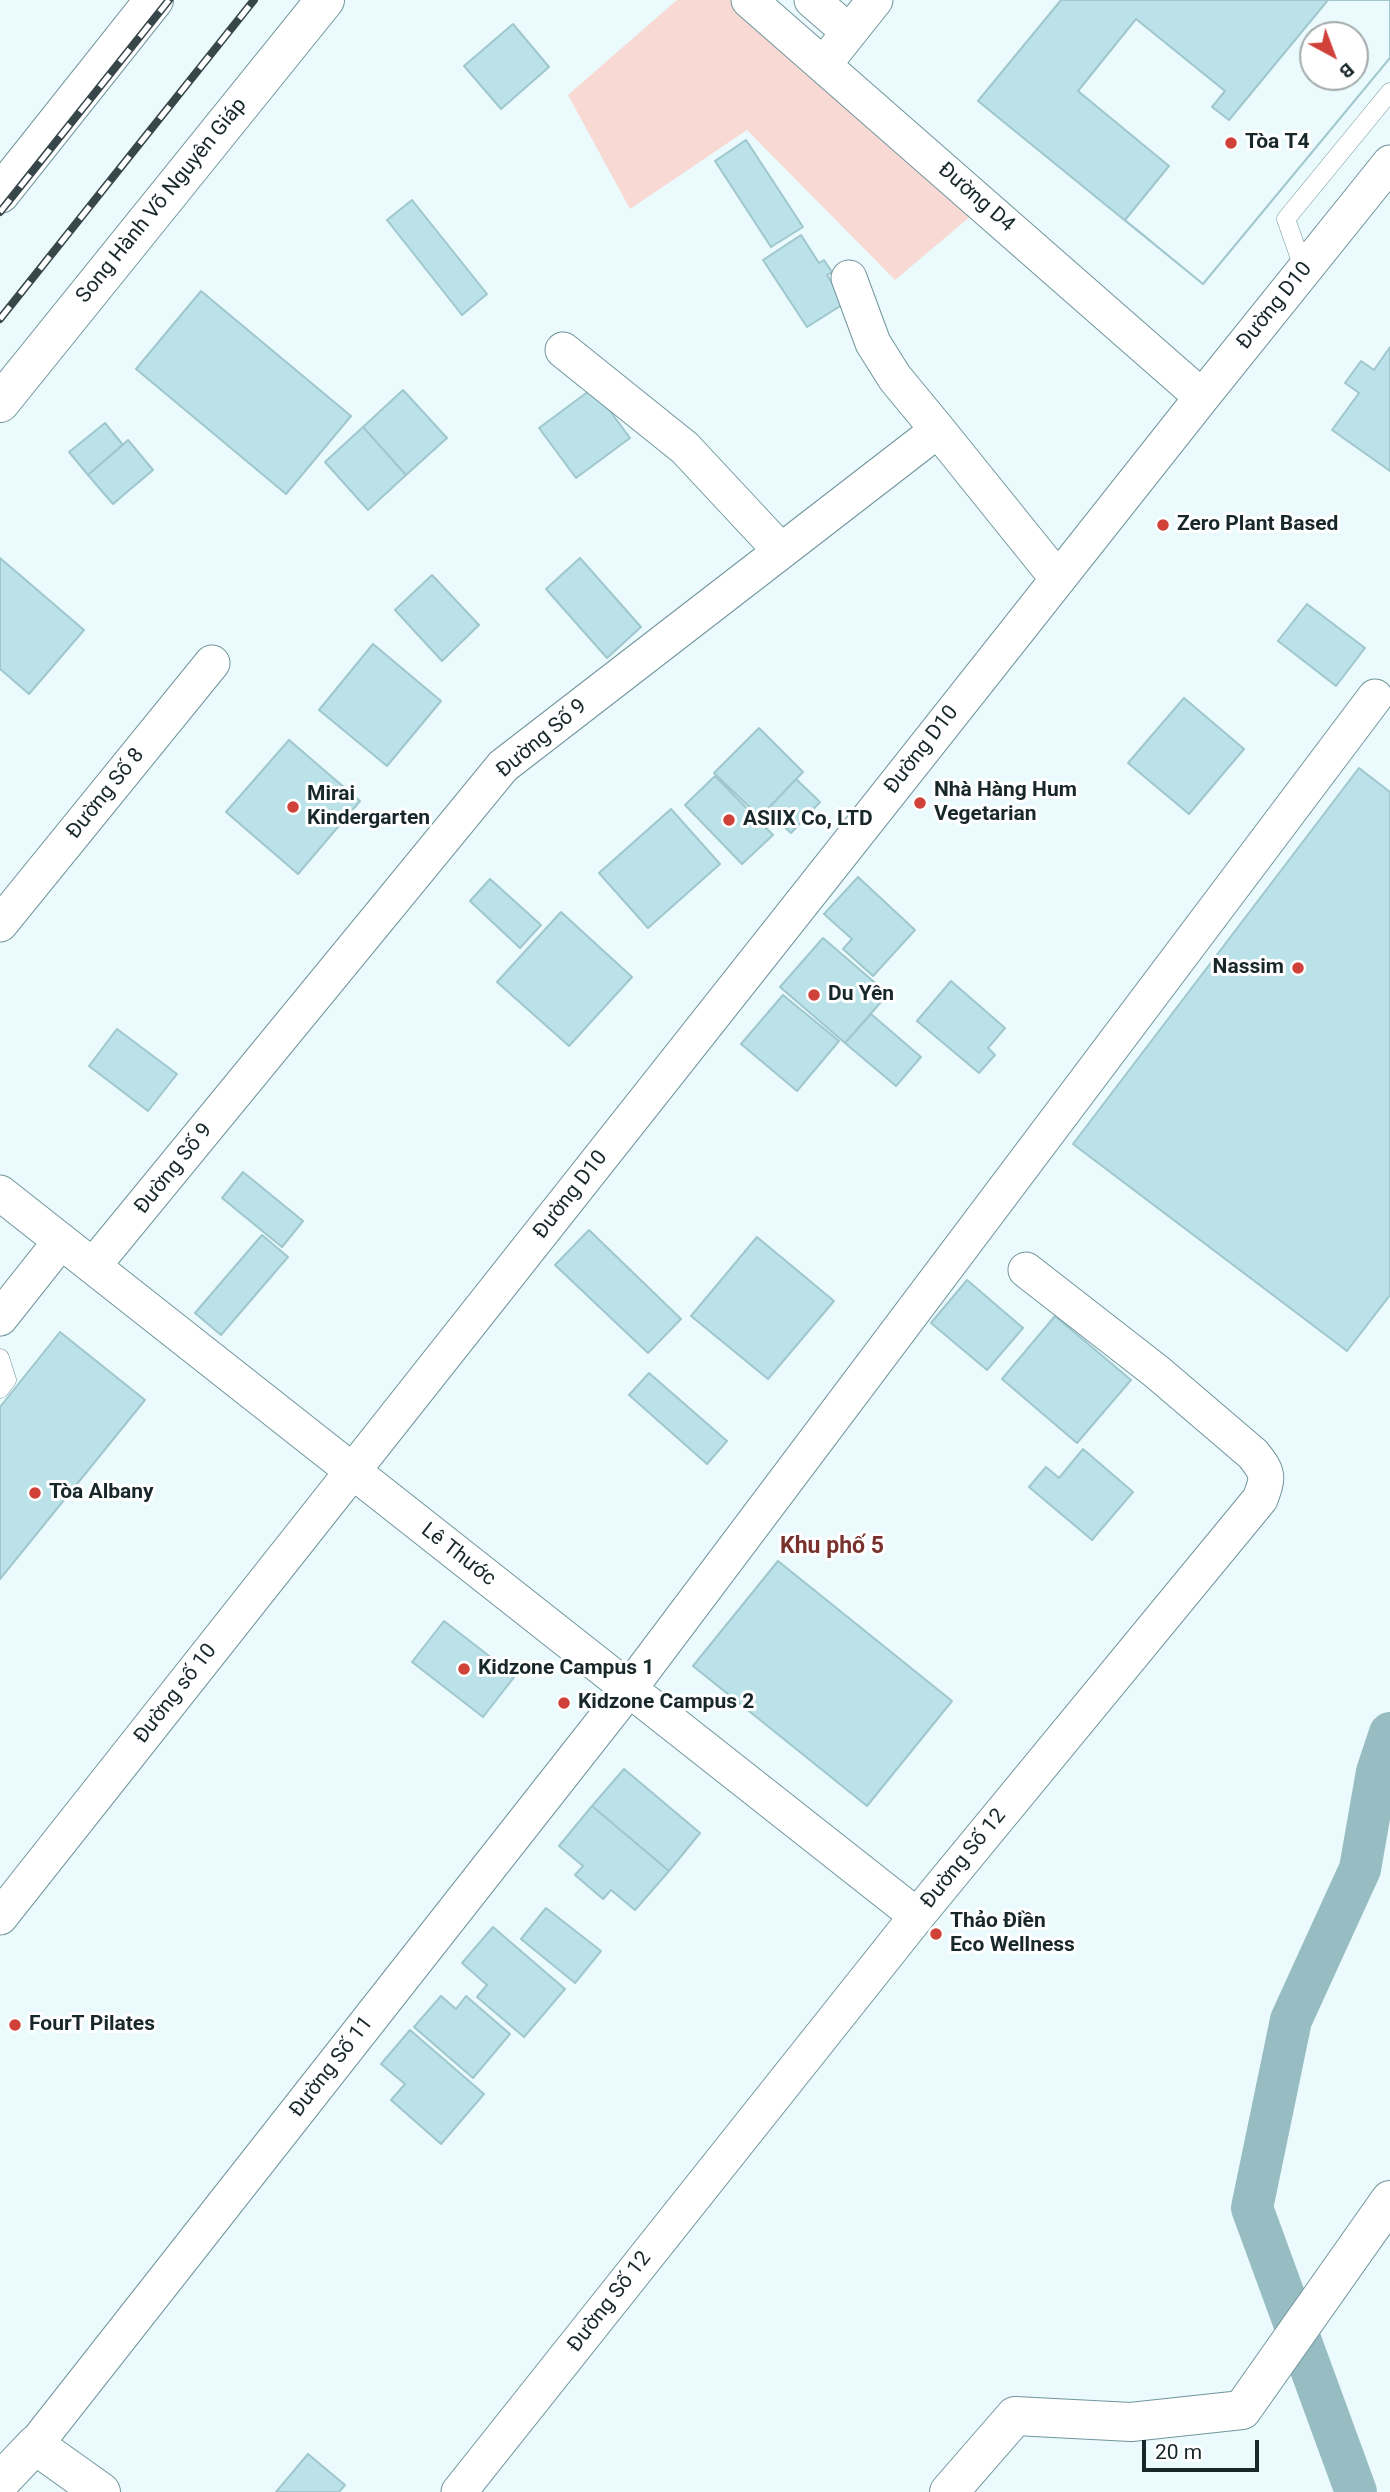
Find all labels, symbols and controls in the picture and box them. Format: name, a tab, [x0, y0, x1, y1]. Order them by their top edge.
north arrow	[1299, 21, 1369, 91]
text: B	[1335, 58, 1359, 83]
street label: Song Hành Võ Nguyên Giáp	[71, 93, 253, 309]
place label: Tòa T4	[1245, 130, 1310, 156]
marker: Tòa T4	[1223, 135, 1239, 151]
street label: Đường D4	[933, 158, 1019, 238]
street label: Đường D10	[1232, 257, 1318, 355]
place label: Zero Plant Based	[1177, 512, 1338, 538]
marker: Zero Plant Based	[1155, 517, 1171, 533]
street label: Đường Số 9	[492, 694, 592, 784]
street label: Đường D10	[880, 701, 964, 799]
street label: Đường Số 8	[62, 744, 150, 844]
place label: Nhà Hàng Hum Vegetarian	[934, 778, 1077, 828]
place label: Mirai Kindergarten	[307, 782, 430, 832]
marker: Nhà Hàng Hum Vegetarian	[912, 795, 928, 811]
marker: Mirai Kindergarten	[285, 799, 301, 815]
place label: ASIIX Co, LTD	[743, 807, 873, 833]
marker: ASIIX Co, LTD	[721, 812, 737, 828]
place label: Nassim	[1213, 955, 1284, 981]
marker: Nassim	[1290, 960, 1306, 976]
place label: Du Yên	[828, 982, 894, 1008]
marker: Du Yên	[806, 987, 822, 1003]
street label: Đường Số 9	[130, 1119, 218, 1219]
street label: Đường D10	[529, 1146, 613, 1244]
place label: Tòa Albany	[49, 1480, 154, 1506]
marker: Tòa Albany	[27, 1485, 43, 1501]
street label: Lê Thước	[416, 1518, 500, 1592]
district label: Khu phố 5	[780, 1533, 884, 1561]
street label: Đường số 10	[129, 1639, 223, 1749]
place label: Kidzone Campus 1	[478, 1656, 654, 1682]
marker: Kidzone Campus 1	[456, 1661, 472, 1677]
place label: Kidzone Campus 2	[578, 1690, 754, 1716]
marker: Kidzone Campus 2	[556, 1695, 572, 1711]
street label: Đường Số 12	[916, 1804, 1012, 1914]
place label: Thảo Điền Eco Wellness	[950, 1909, 1075, 1959]
marker: Thảo Điền Eco Wellness	[928, 1926, 944, 1942]
place label: FourT Pilates	[29, 2012, 155, 2038]
street label: Đường Số 11	[285, 2012, 379, 2122]
marker: FourT Pilates	[7, 2017, 23, 2033]
street label: Đường Số 12	[563, 2247, 657, 2357]
scale bar	[1145, 2426, 1262, 2470]
text: 20 m	[1155, 2440, 1202, 2464]

